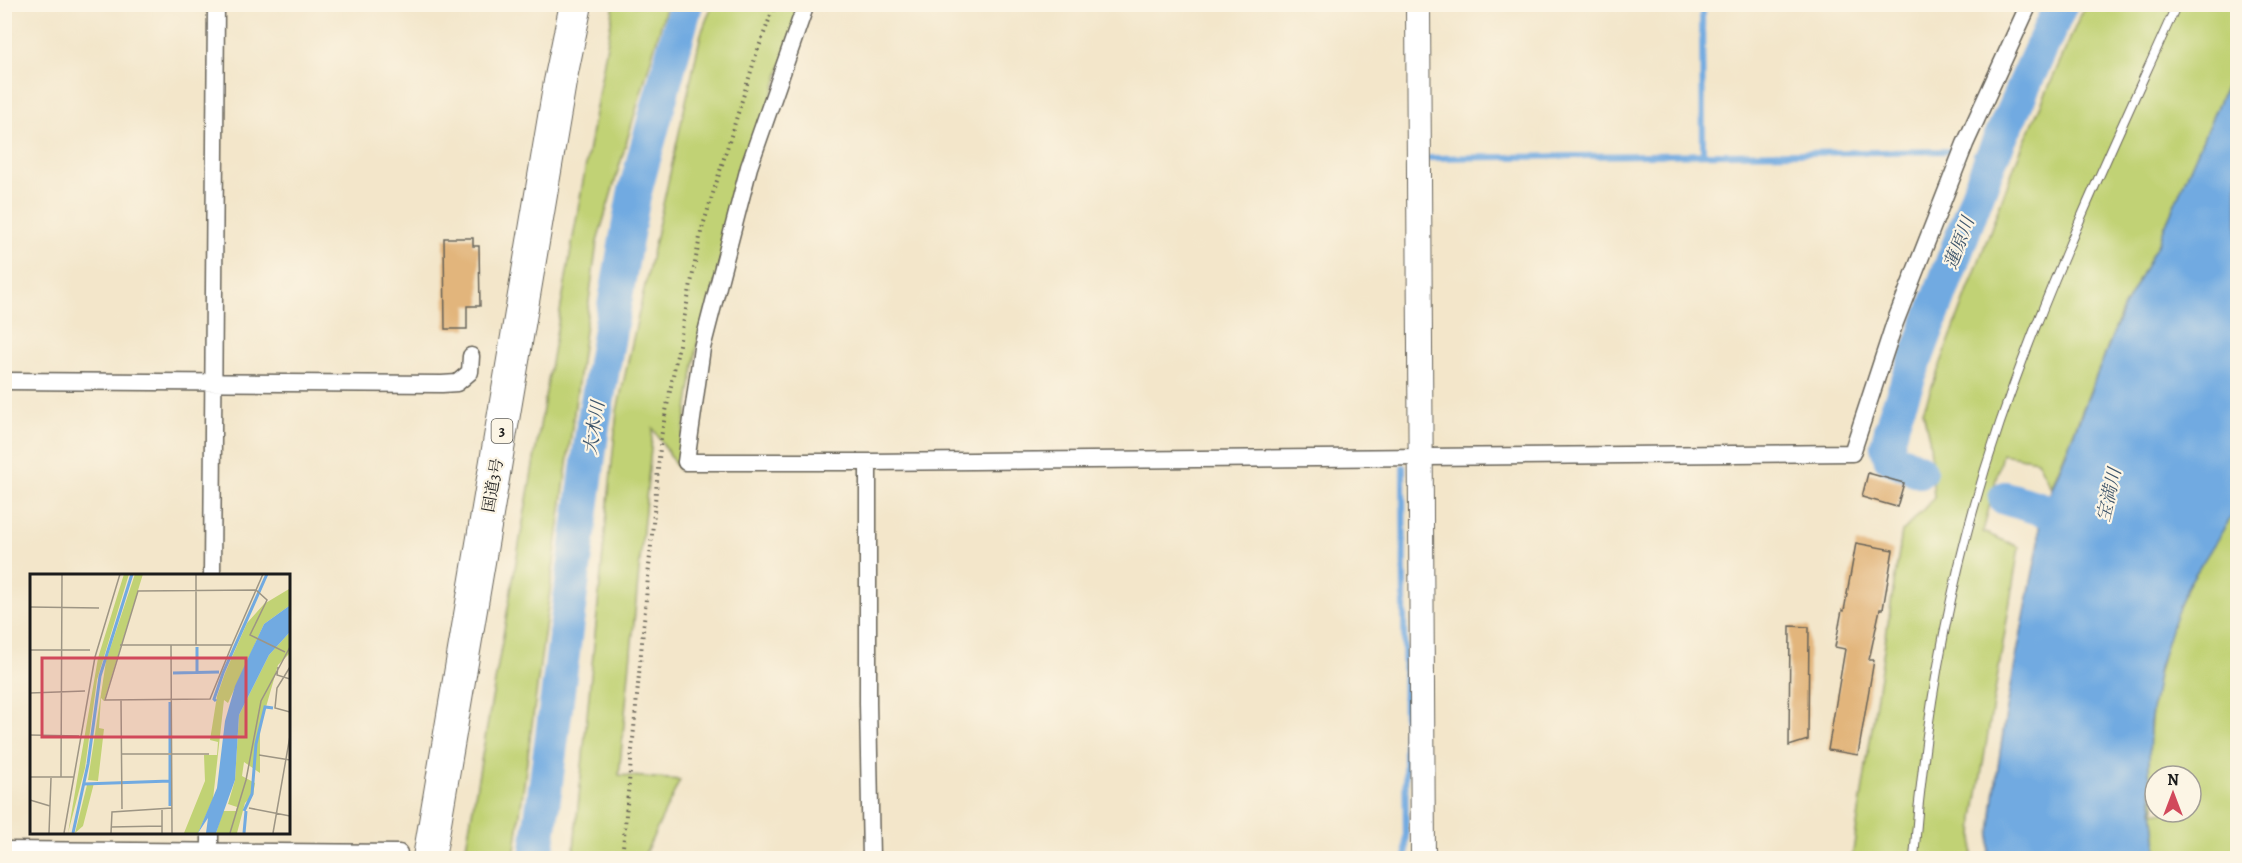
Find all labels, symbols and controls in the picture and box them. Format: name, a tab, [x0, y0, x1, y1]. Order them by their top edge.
water label: 蓮原川	[1938, 212, 1981, 273]
water label: 大木川	[578, 397, 610, 457]
road number: 3	[492, 419, 512, 443]
street label: 国道3号	[477, 456, 509, 514]
water label: 宝満川	[2091, 464, 2127, 524]
inset map	[30, 574, 290, 833]
north arrow	[2143, 764, 2203, 824]
text: N	[2167, 769, 2179, 791]

